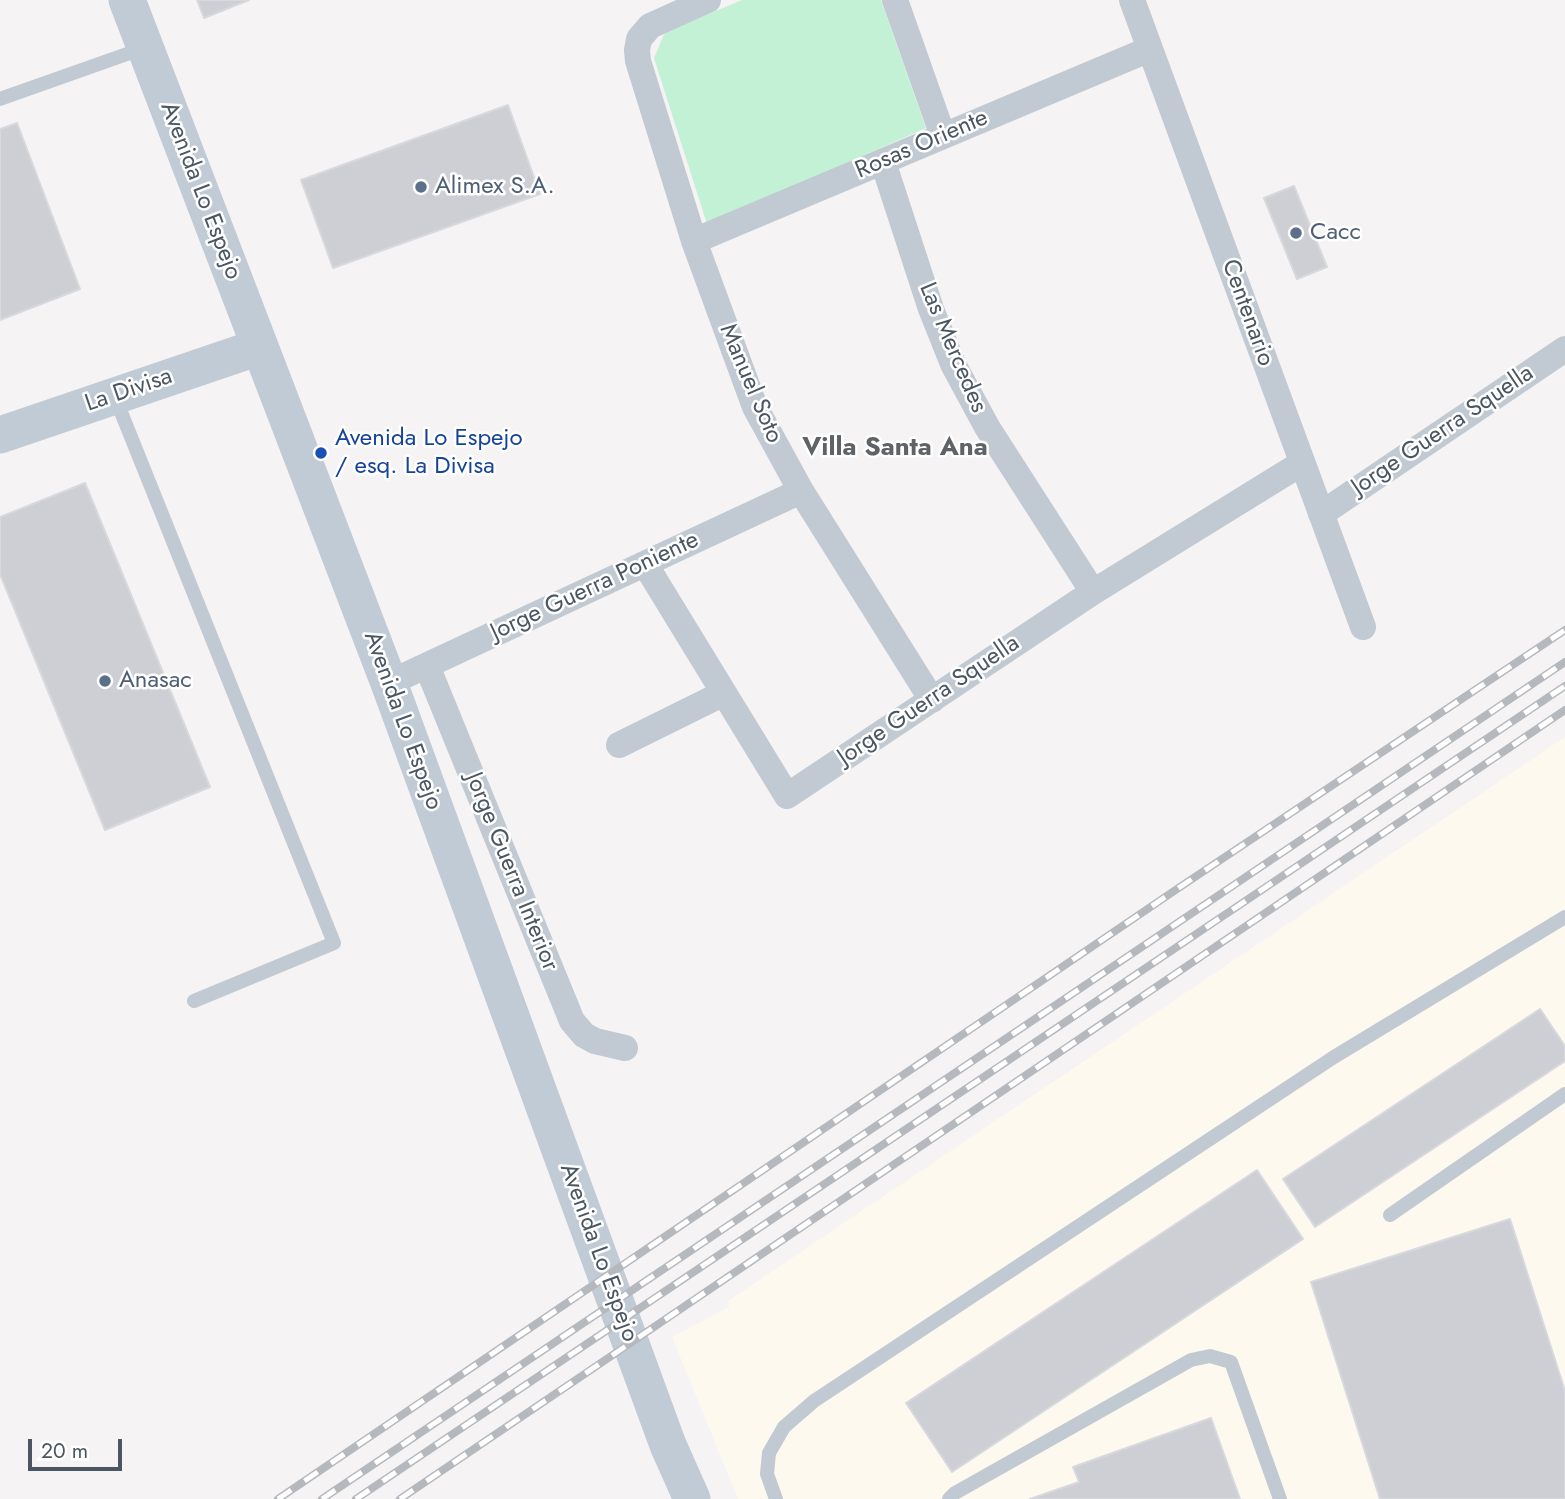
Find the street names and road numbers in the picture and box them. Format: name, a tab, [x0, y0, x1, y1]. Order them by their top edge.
street label: Avenida Lo Espejo	[153, 98, 247, 284]
street label: Rosas Oriente	[851, 104, 993, 186]
street label: Centenario	[1214, 256, 1280, 370]
street label: Las Mercedes	[912, 279, 992, 417]
street label: Manuel Soto	[712, 320, 788, 448]
street label: Jorge Guerra Squella	[1347, 359, 1539, 503]
street label: La Divisa	[82, 363, 176, 419]
street label: Jorge Guerra Poniente	[486, 526, 704, 648]
street label: Avenida Lo Espejo	[356, 628, 448, 814]
street label: Jorge Guerra Squella	[833, 629, 1025, 773]
street label: Jorge Guerra Interior	[458, 769, 564, 975]
street label: Avenida Lo Espejo	[552, 1160, 644, 1346]

